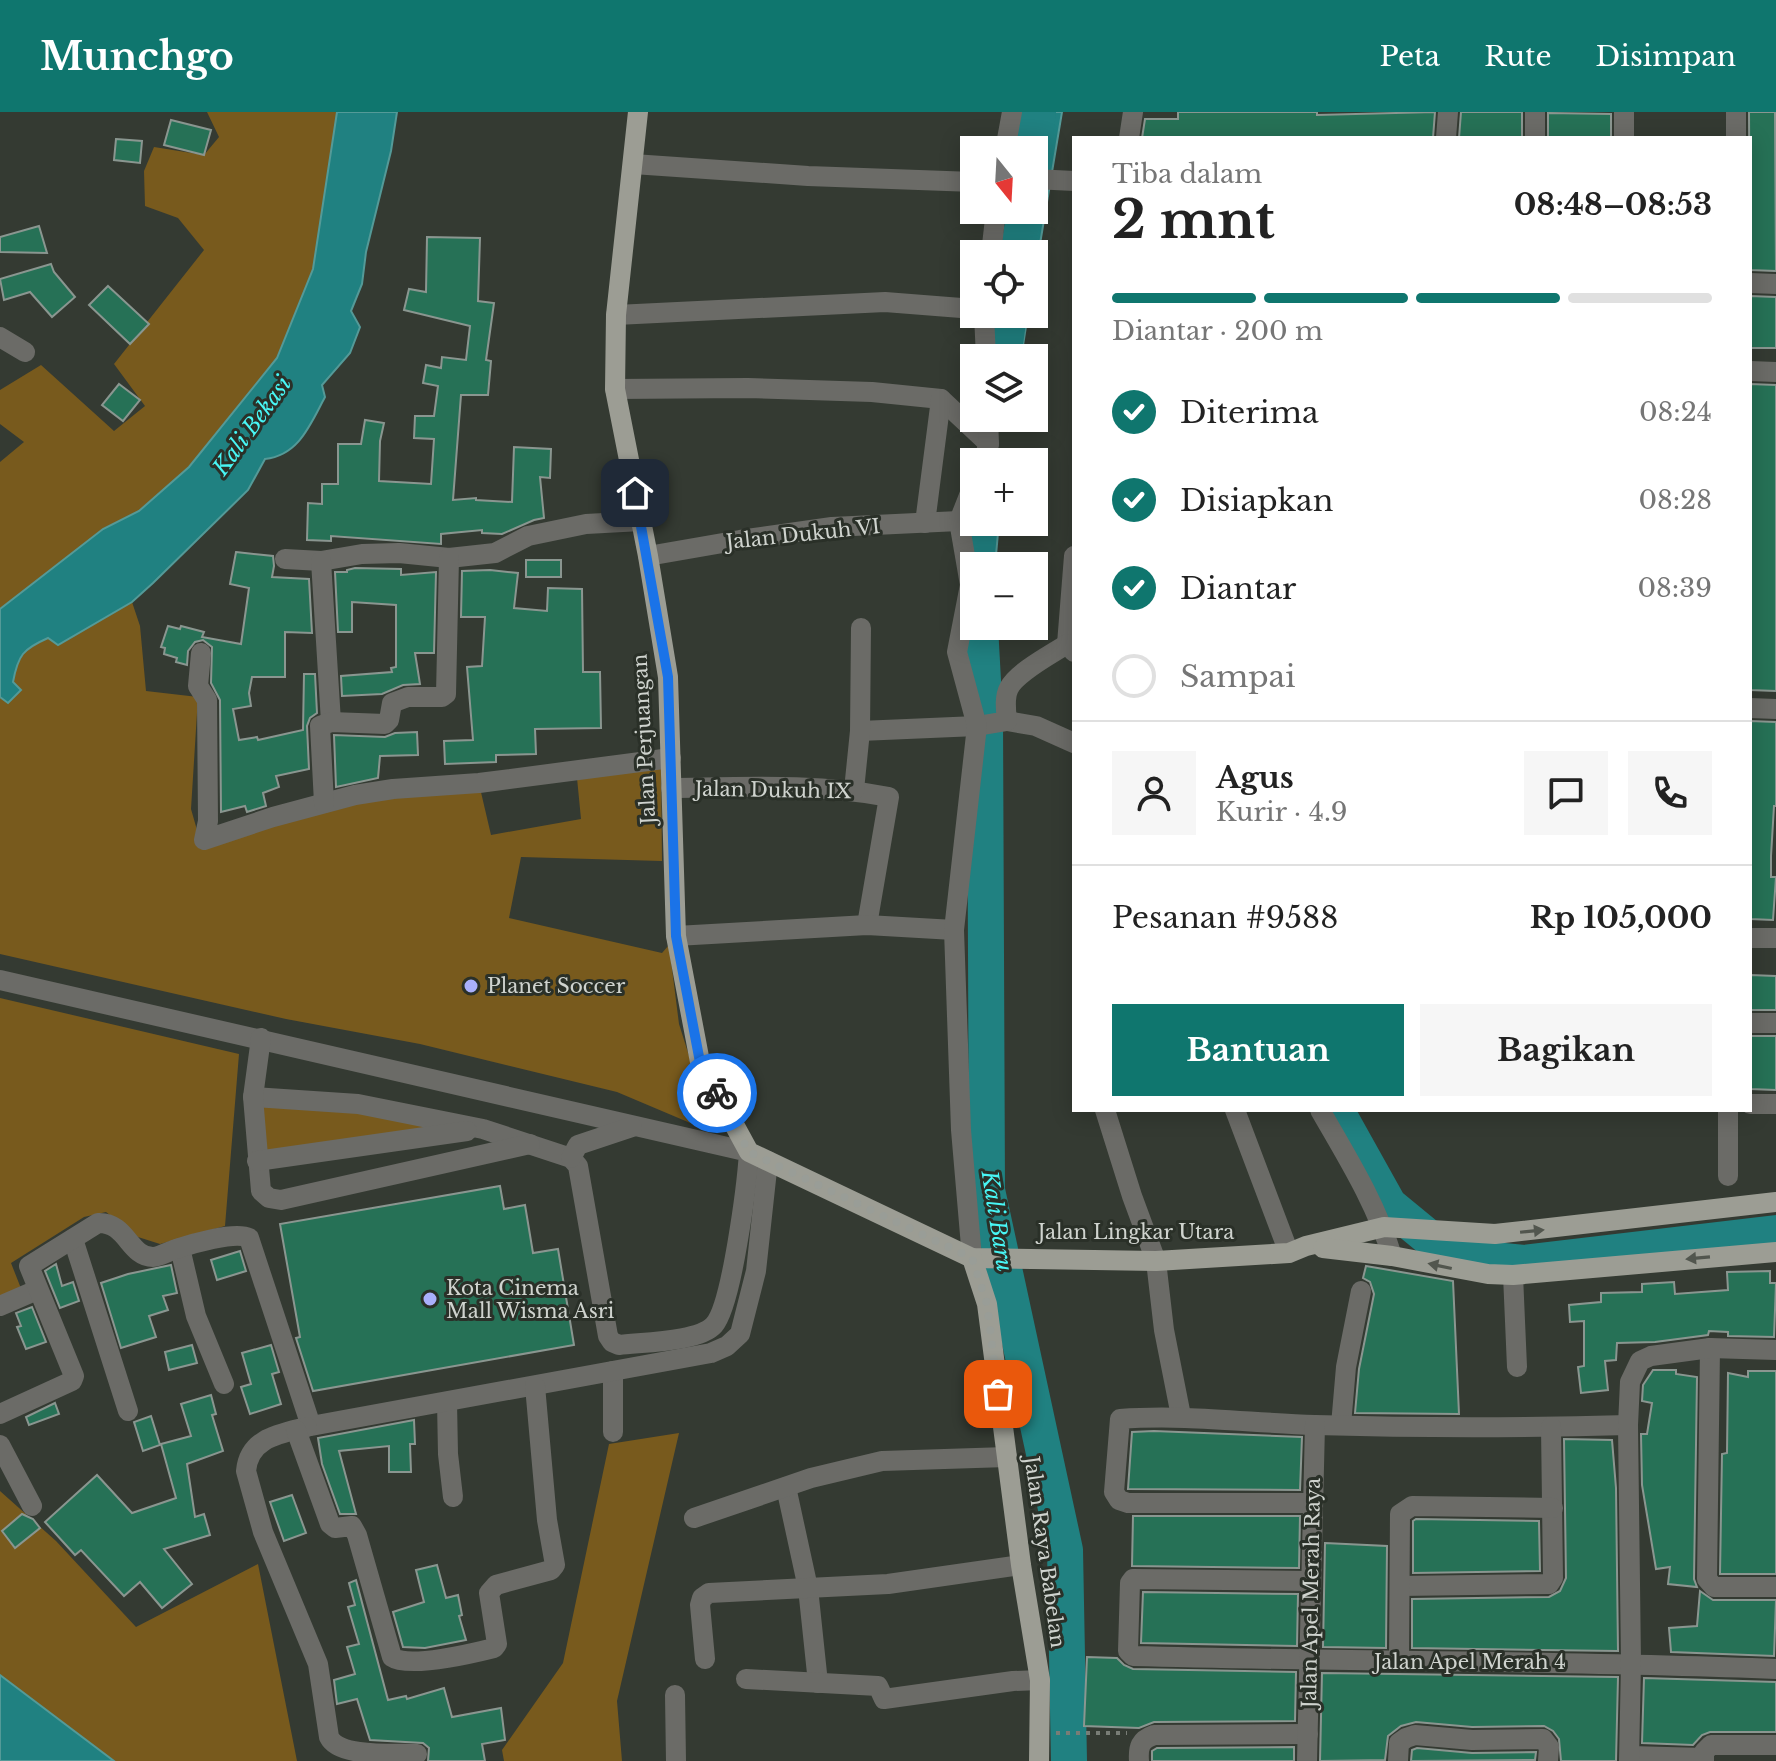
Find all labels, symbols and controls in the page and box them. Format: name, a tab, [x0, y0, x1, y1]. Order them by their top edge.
text: Munchgo	[40, 33, 234, 80]
text: Peta	[1380, 39, 1440, 74]
text: Rute	[1484, 39, 1552, 74]
text: Disimpan	[1596, 39, 1736, 74]
north arrow	[960, 136, 1048, 224]
map controls	[960, 136, 1048, 640]
text: Tiba dalam	[1112, 158, 1262, 190]
text: 08:48–08:53	[1514, 186, 1712, 223]
text: 2 mnt	[1112, 188, 1275, 252]
button: locate	[960, 240, 1048, 328]
text: Diantar · 200 m	[1112, 315, 1323, 347]
button: layers	[960, 344, 1048, 432]
water label: Kali Bekasi	[206, 371, 297, 482]
icon: check	[1112, 390, 1156, 434]
text: Diterima	[1180, 394, 1319, 431]
text: 08:24	[1639, 396, 1712, 428]
button: +	[960, 448, 1048, 536]
pin	[601, 459, 669, 527]
icon: home	[613, 471, 657, 515]
icon: check	[1112, 478, 1156, 522]
text: Disiapkan	[1180, 482, 1333, 519]
text: 08:28	[1638, 484, 1712, 516]
street label: Jalan Dukuh VI	[722, 514, 881, 554]
button: −	[960, 552, 1048, 640]
icon: check	[1112, 566, 1156, 610]
text: Diantar	[1180, 570, 1296, 607]
text: 08:39	[1638, 572, 1712, 604]
street label: Jalan Perjuangan	[628, 653, 661, 828]
text: Sampai	[1180, 658, 1295, 695]
button: person	[1112, 751, 1196, 835]
button: chat	[1524, 751, 1608, 835]
button: phone	[1628, 751, 1712, 835]
text: Agus	[1216, 759, 1294, 796]
street label: Jalan Dukuh IX	[692, 777, 852, 803]
text: Kurir · 4.9	[1216, 796, 1348, 828]
text: Pesanan #9588	[1112, 899, 1338, 936]
text: Rp 105,000	[1530, 899, 1712, 936]
place label: Planet Soccer	[487, 974, 626, 998]
marker: Planet Soccer	[462, 977, 480, 995]
button: Bantuan	[1112, 1004, 1404, 1096]
button: Bagikan	[1420, 1004, 1712, 1096]
courier	[677, 1053, 757, 1133]
icon: bike	[695, 1071, 739, 1115]
water label: Kali Baru	[976, 1168, 1018, 1273]
street label: Jalan Lingkar Utara	[1035, 1220, 1235, 1244]
one-way arrow	[1520, 1225, 1545, 1238]
one-way arrow	[1685, 1252, 1710, 1265]
one-way arrow	[1427, 1259, 1452, 1272]
place label: Kota Cinema Mall Wisma Asri	[446, 1276, 614, 1323]
marker: Kota Cinema Mall Wisma Asri	[421, 1290, 439, 1308]
pin	[964, 1360, 1032, 1428]
icon: bag	[976, 1372, 1020, 1416]
street label: Jalan Raya Babelan	[1019, 1452, 1070, 1650]
street label: Jalan Apel Merah Raya	[1297, 1477, 1325, 1711]
street label: Jalan Apel Merah 4	[1371, 1650, 1566, 1674]

